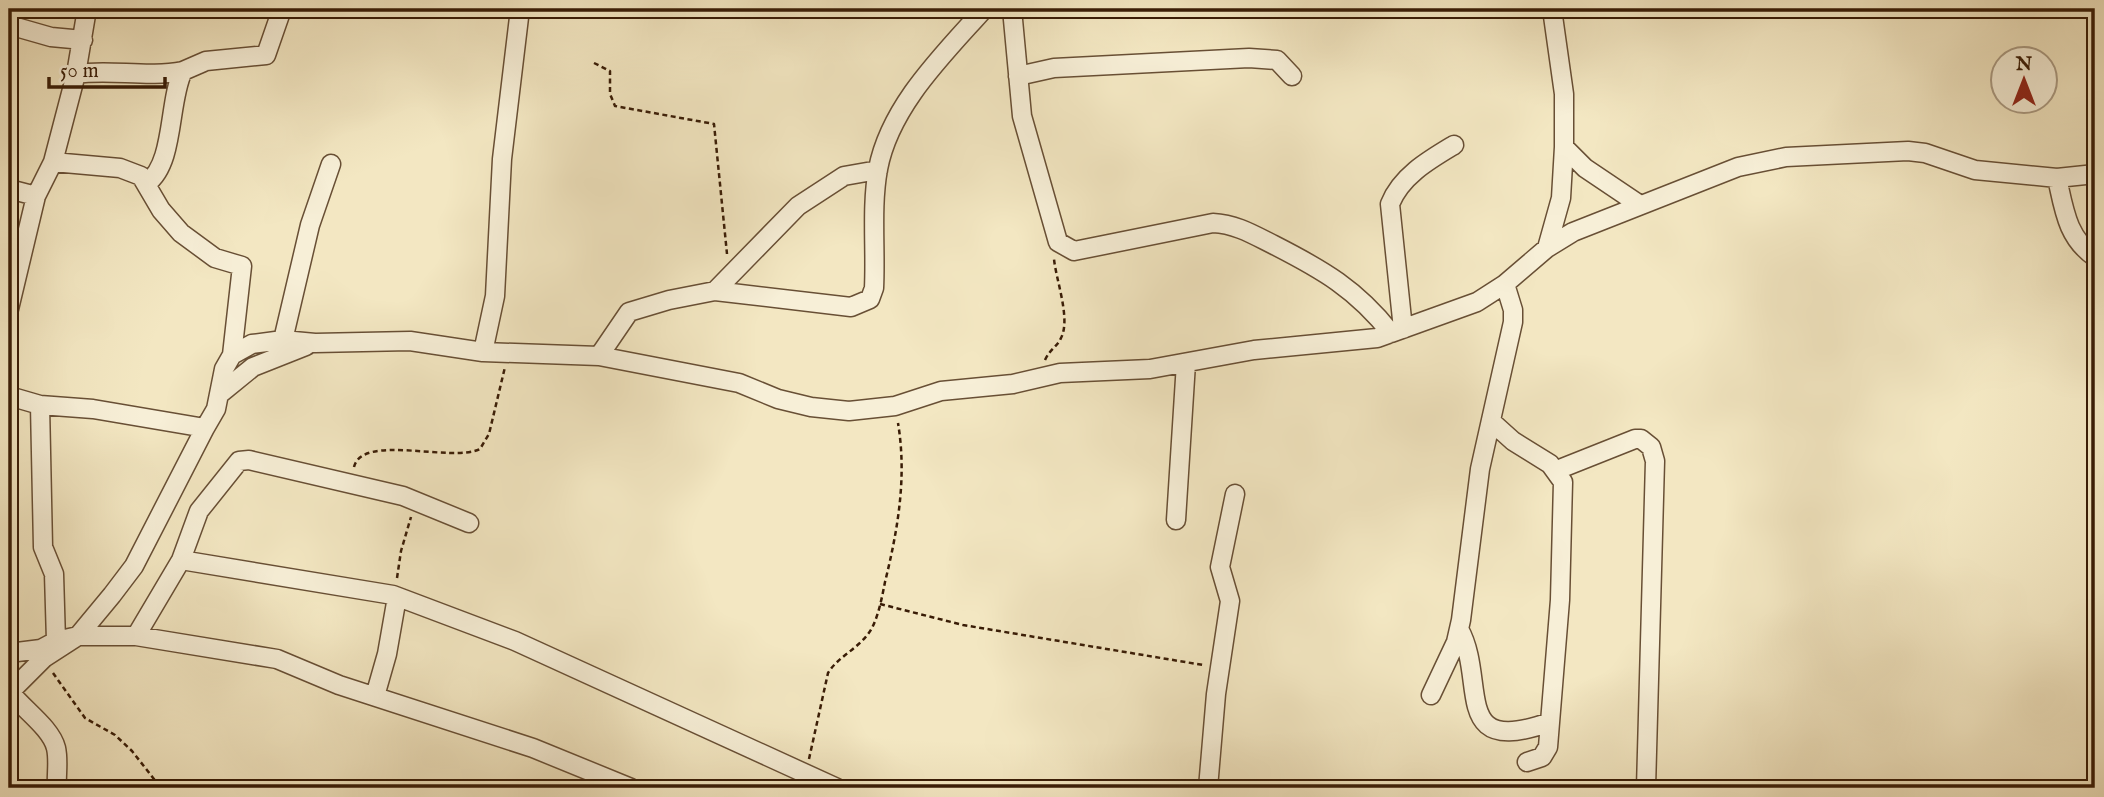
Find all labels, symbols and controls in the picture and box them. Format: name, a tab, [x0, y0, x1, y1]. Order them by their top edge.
scale bar	[49, 46, 164, 90]
north arrow	[1988, 46, 2058, 116]
text: N	[2015, 53, 2033, 77]
text: 50 m	[60, 58, 99, 85]

